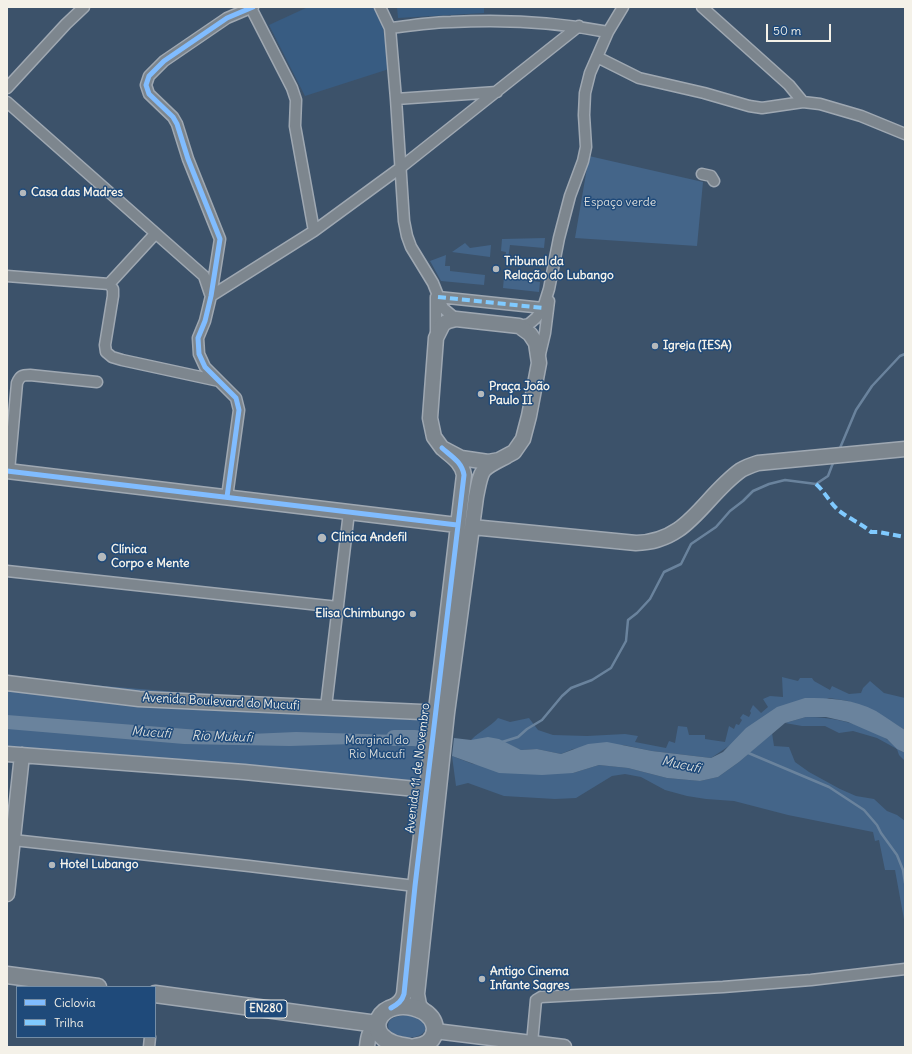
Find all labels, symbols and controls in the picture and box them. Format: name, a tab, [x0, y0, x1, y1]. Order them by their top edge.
scale bar	[768, 16, 833, 42]
text: 50 m	[773, 23, 801, 38]
place label: Casa das Madres	[31, 186, 123, 200]
marker: Casa das Madres	[18, 188, 28, 198]
park label: Espaço verde	[584, 196, 656, 210]
place label: Tribunal da Relação do Lubango	[504, 255, 614, 283]
marker: Tribunal da Relação do Lubango	[491, 264, 501, 274]
place label: Igreja (IESA)	[663, 339, 732, 353]
marker: Igreja (IESA)	[650, 341, 660, 351]
place label: Praça João Paulo II	[489, 380, 550, 408]
marker: Praça João Paulo II	[476, 389, 486, 399]
place label: Clínica Andefil	[331, 531, 407, 545]
marker: Clínica Andefil	[316, 532, 328, 544]
place label: Clínica Corpo e Mente	[111, 543, 190, 571]
marker: Clínica Corpo e Mente	[96, 551, 108, 563]
place label: Elisa Chimbungo	[315, 607, 405, 621]
marker: Elisa Chimbungo	[408, 609, 418, 619]
street label: Avenida Boulevard do Mucufi	[142, 691, 300, 713]
street label: Avenida 11 de Novembro	[403, 702, 433, 834]
water label: Mucufi	[131, 724, 171, 742]
water label: Rio Mukufi	[191, 728, 253, 746]
park label: Marginal do Rio Mucufi	[345, 734, 409, 762]
water label: Mucufi	[660, 753, 702, 777]
place label: Hotel Lubango	[60, 858, 138, 872]
marker: Hotel Lubango	[47, 860, 57, 870]
place label: Antigo Cinema Infante Sagres	[490, 965, 569, 993]
marker: Antigo Cinema Infante Sagres	[477, 974, 487, 984]
legend	[16, 986, 156, 1038]
text: Ciclovia	[54, 995, 95, 1010]
road number: EN280	[245, 1000, 287, 1018]
text: Trilha	[54, 1015, 84, 1030]

